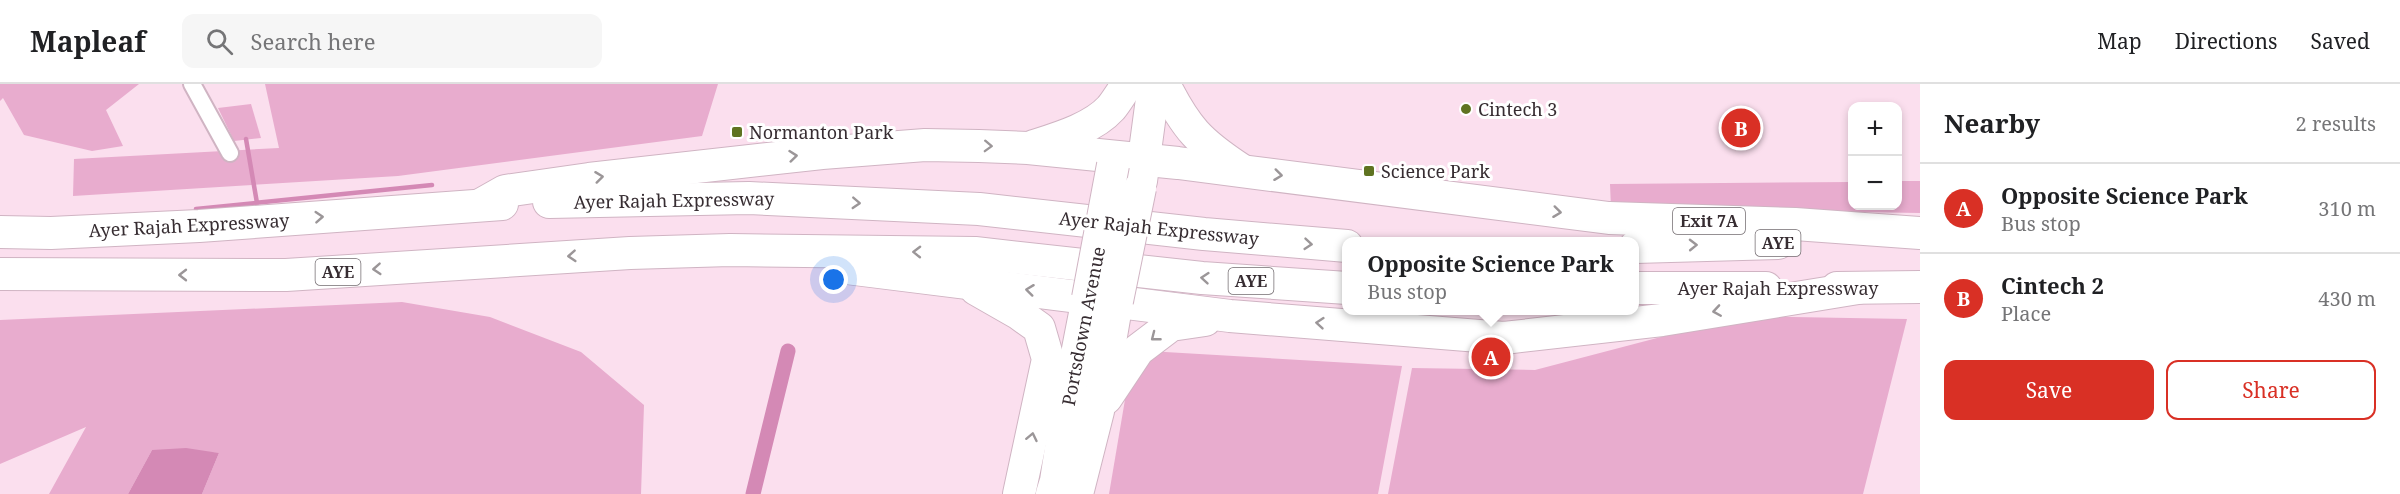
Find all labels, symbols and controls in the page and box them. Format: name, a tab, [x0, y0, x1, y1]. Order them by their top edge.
search box	[182, 14, 602, 68]
text: Mapleaf	[30, 22, 146, 60]
icon: search	[203, 25, 236, 58]
text: Search here	[251, 26, 375, 56]
text: Map	[2097, 27, 2142, 55]
text: Directions	[2175, 27, 2277, 55]
text: Saved	[2310, 27, 2370, 55]
place label: Cintech 3	[1478, 97, 1557, 121]
marker: Cintech 3	[1459, 102, 1473, 116]
map controls	[1848, 102, 1902, 210]
button: +	[1848, 102, 1902, 156]
text: Nearby	[1944, 105, 2040, 141]
pin: B	[1722, 106, 1760, 150]
text: 2 results	[2296, 110, 2376, 137]
place label: Normanton Park	[749, 120, 894, 144]
marker: Normanton Park	[730, 125, 744, 139]
one-way arrow	[983, 140, 992, 153]
one-way arrow	[788, 150, 798, 163]
button: −	[1848, 156, 1902, 210]
place label: Science Park	[1381, 159, 1490, 183]
marker: Science Park	[1362, 164, 1376, 178]
one-way arrow	[1274, 169, 1283, 181]
one-way arrow	[595, 172, 604, 184]
text: Opposite Science Park	[2001, 180, 2248, 210]
street label: Ayer Rajah Expressway	[573, 186, 775, 214]
text: A	[1956, 195, 1971, 222]
text: 310 m	[2318, 195, 2376, 222]
one-way arrow	[851, 196, 860, 209]
one-way arrow	[1553, 205, 1562, 217]
street label: Ayer Rajah Expressway	[1058, 206, 1261, 251]
street label: Ayer Rajah Expressway	[88, 208, 291, 242]
road number: Exit 7A	[1673, 208, 1745, 234]
text: Bus stop	[2001, 210, 2081, 237]
one-way arrow	[314, 211, 324, 224]
road number: AYE	[1756, 230, 1800, 256]
one-way arrow	[1304, 237, 1313, 250]
popup	[1342, 237, 1639, 315]
one-way arrow	[1689, 239, 1698, 252]
street label: Portsdown Avenue	[1056, 244, 1110, 408]
one-way arrow	[912, 246, 921, 258]
text: Opposite Science Park	[1367, 248, 1614, 278]
one-way arrow	[567, 250, 576, 263]
road number: AYE	[316, 259, 360, 285]
one-way arrow	[373, 262, 382, 275]
your location	[819, 265, 848, 294]
road number: AYE	[1228, 268, 1274, 294]
one-way arrow	[178, 269, 187, 281]
text: Cintech 2	[2001, 270, 2104, 300]
one-way arrow	[1200, 272, 1209, 285]
street label: Ayer Rajah Expressway	[1678, 276, 1879, 300]
text: Bus stop	[1367, 278, 1447, 305]
one-way arrow	[1026, 284, 1035, 297]
text: B	[1957, 285, 1970, 312]
text: 430 m	[2318, 285, 2376, 312]
text: Place	[2001, 300, 2051, 327]
one-way arrow	[1713, 305, 1722, 317]
one-way arrow	[1316, 317, 1325, 330]
one-way arrow	[1151, 330, 1162, 341]
pin: A	[1472, 334, 1510, 380]
button: Save	[1944, 360, 2154, 420]
button: Share	[2166, 360, 2376, 420]
one-way arrow	[1024, 432, 1037, 442]

